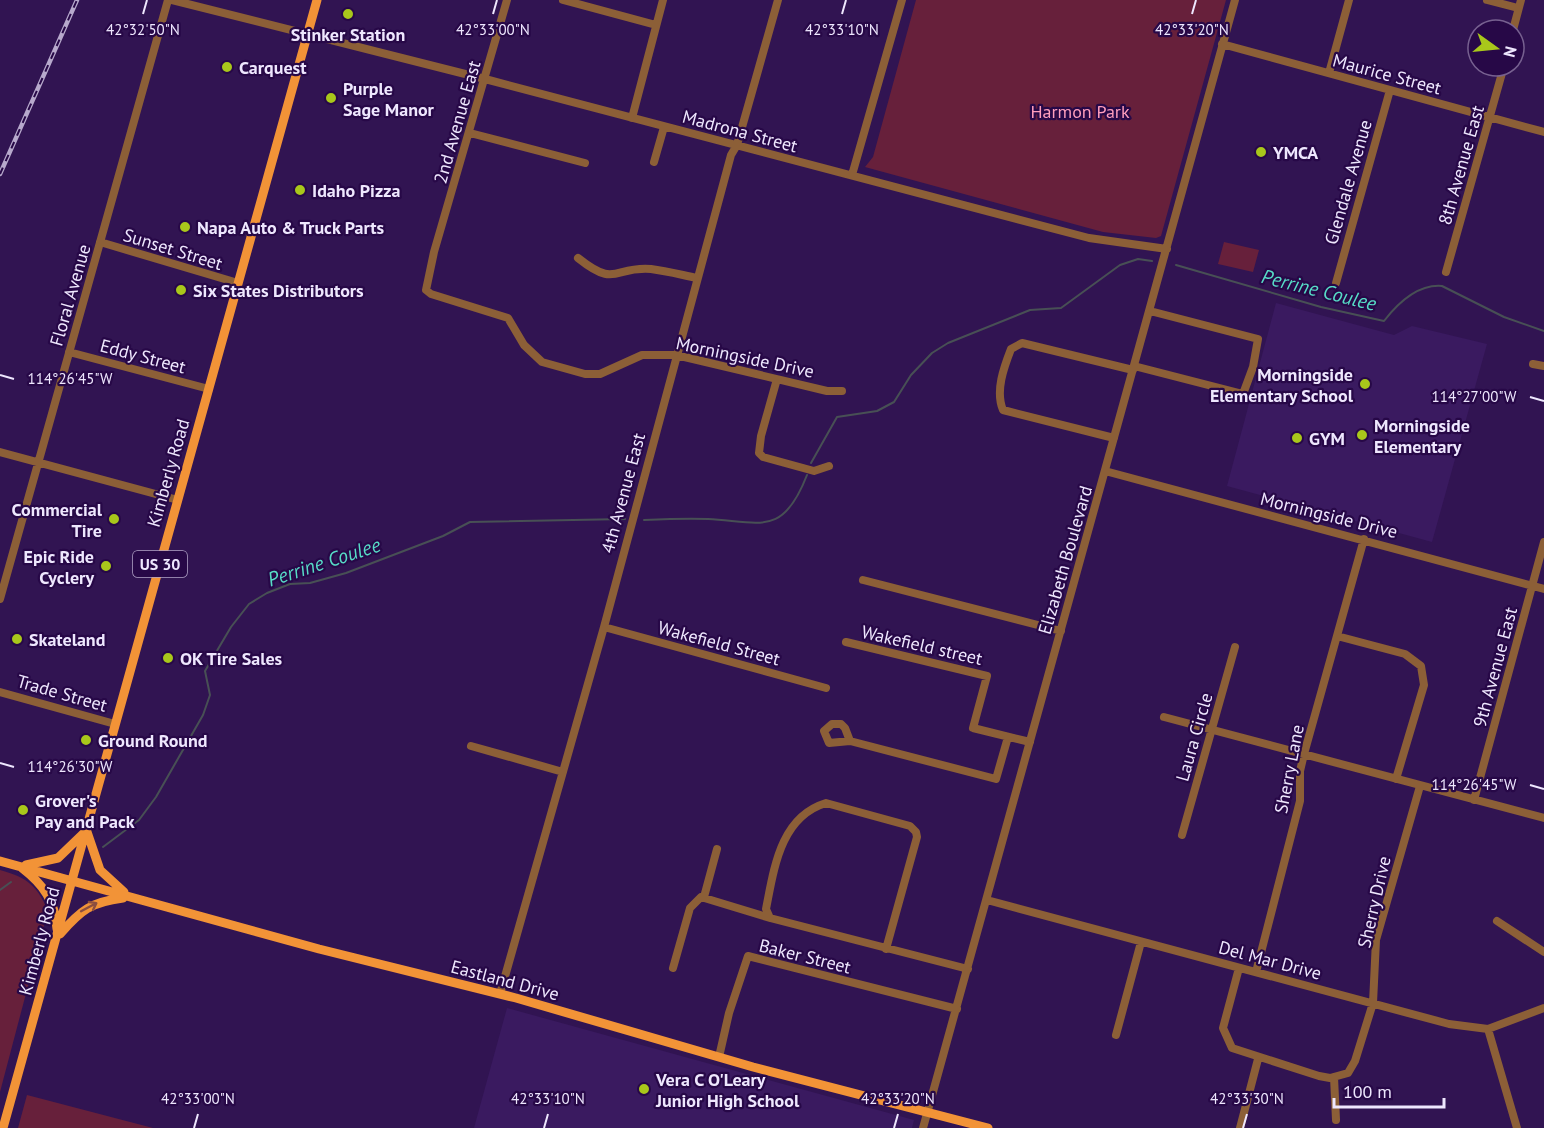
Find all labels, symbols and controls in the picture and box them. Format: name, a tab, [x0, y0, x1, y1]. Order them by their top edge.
marker: Stinker Station	[341, 7, 355, 21]
north arrow	[1466, 18, 1526, 78]
text: 42°32'50"N	[106, 20, 180, 39]
text: 42°33'00"N	[456, 20, 530, 39]
text: 42°33'10"N	[805, 20, 879, 39]
text: 42°33'20"N	[1155, 20, 1229, 39]
place label: Stinker Station	[291, 23, 405, 46]
text: N	[1499, 44, 1522, 60]
street label: Maurice Street	[1330, 48, 1444, 100]
place label: Carquest	[239, 56, 307, 79]
street label: 2nd Avenue East	[428, 58, 486, 186]
marker: Carquest	[220, 60, 234, 74]
place label: Purple Sage Manor	[343, 77, 435, 121]
marker: Purple Sage Manor	[324, 91, 338, 105]
park label: Harmon Park	[1030, 100, 1130, 123]
street label: 8th Avenue East	[1433, 103, 1489, 227]
street label: Madrona Street	[680, 105, 800, 157]
street label: Glendale Avenue	[1319, 117, 1377, 247]
place label: YMCA	[1272, 141, 1318, 164]
marker: YMCA	[1254, 145, 1268, 159]
place label: Idaho Pizza	[312, 179, 400, 202]
marker: Idaho Pizza	[293, 183, 307, 197]
place label: Napa Auto & Truck Parts	[197, 216, 385, 239]
marker: Napa Auto & Truck Parts	[178, 220, 192, 234]
street label: Sunset Street	[121, 223, 225, 275]
street label: Floral Avenue	[44, 241, 96, 349]
water label: Perrine Coulee	[1259, 263, 1380, 317]
place label: Six States Distributors	[193, 279, 364, 302]
marker: Six States Distributors	[174, 283, 188, 297]
street label: Morningside Drive	[674, 331, 816, 383]
street label: Eddy Street	[98, 334, 188, 378]
place label: Morningside Elementary School	[1210, 363, 1354, 407]
text: 114°26'45"W	[28, 369, 113, 388]
marker: Morningside Elementary School	[1358, 377, 1372, 391]
text: 114°27'00"W	[1432, 387, 1517, 406]
place label: Morningside Elementary	[1374, 414, 1470, 458]
street label: Kimberly Road	[142, 416, 194, 530]
place label: GYM	[1309, 427, 1345, 450]
marker: Morningside Elementary	[1355, 428, 1369, 442]
street label: 4th Avenue East	[596, 430, 650, 556]
marker: GYM	[1290, 431, 1304, 445]
street label: Elizabeth Boulevard	[1033, 483, 1097, 637]
street label: Morningside Drive	[1258, 487, 1400, 543]
place label: Commercial Tire	[12, 498, 103, 542]
marker: Commercial Tire	[107, 512, 121, 526]
water label: Perrine Coulee	[264, 531, 385, 592]
place label: Epic Ride Cyclery	[24, 545, 94, 589]
road number: US 30	[133, 551, 187, 577]
marker: Epic Ride Cyclery	[99, 559, 113, 573]
street label: 9th Avenue East	[1468, 604, 1522, 730]
street label: Wakefield Street	[656, 616, 782, 670]
street label: Wakefield street	[859, 620, 985, 670]
place label: Skateland	[29, 628, 105, 651]
marker: Skateland	[10, 632, 24, 646]
place label: OK Tire Sales	[180, 647, 283, 670]
marker: OK Tire Sales	[161, 651, 175, 665]
street label: Trade Street	[14, 669, 110, 717]
street label: Laura Circle	[1170, 690, 1218, 784]
street label: Sherry Lane	[1269, 723, 1309, 815]
place label: Ground Round	[98, 729, 208, 752]
marker: Ground Round	[79, 733, 93, 747]
text: 114°26'30"W	[28, 757, 113, 776]
text: 114°26'45"W	[1432, 775, 1517, 794]
place label: Grover's Pay and Pack	[35, 789, 135, 833]
marker: Grover's Pay and Pack	[16, 803, 30, 817]
street label: Sherry Drive	[1352, 854, 1396, 950]
street label: Kimberly Road	[13, 884, 65, 998]
one-way arrow	[80, 901, 97, 913]
street label: Baker Street	[757, 933, 853, 979]
street label: Del Mar Drive	[1216, 935, 1324, 985]
street label: Eastland Drive	[448, 955, 562, 1005]
place label: Vera C O'Leary Junior High School	[655, 1068, 800, 1112]
scale bar	[1334, 1071, 1444, 1109]
text: 100 m	[1343, 1080, 1392, 1103]
marker: Vera C O'Leary Junior High School	[637, 1082, 651, 1096]
text: 42°33'00"N	[161, 1089, 235, 1108]
text: 42°33'10"N	[511, 1089, 585, 1108]
text: 42°33'20"N	[861, 1089, 935, 1108]
text: 42°33'30"N	[1210, 1089, 1284, 1108]

